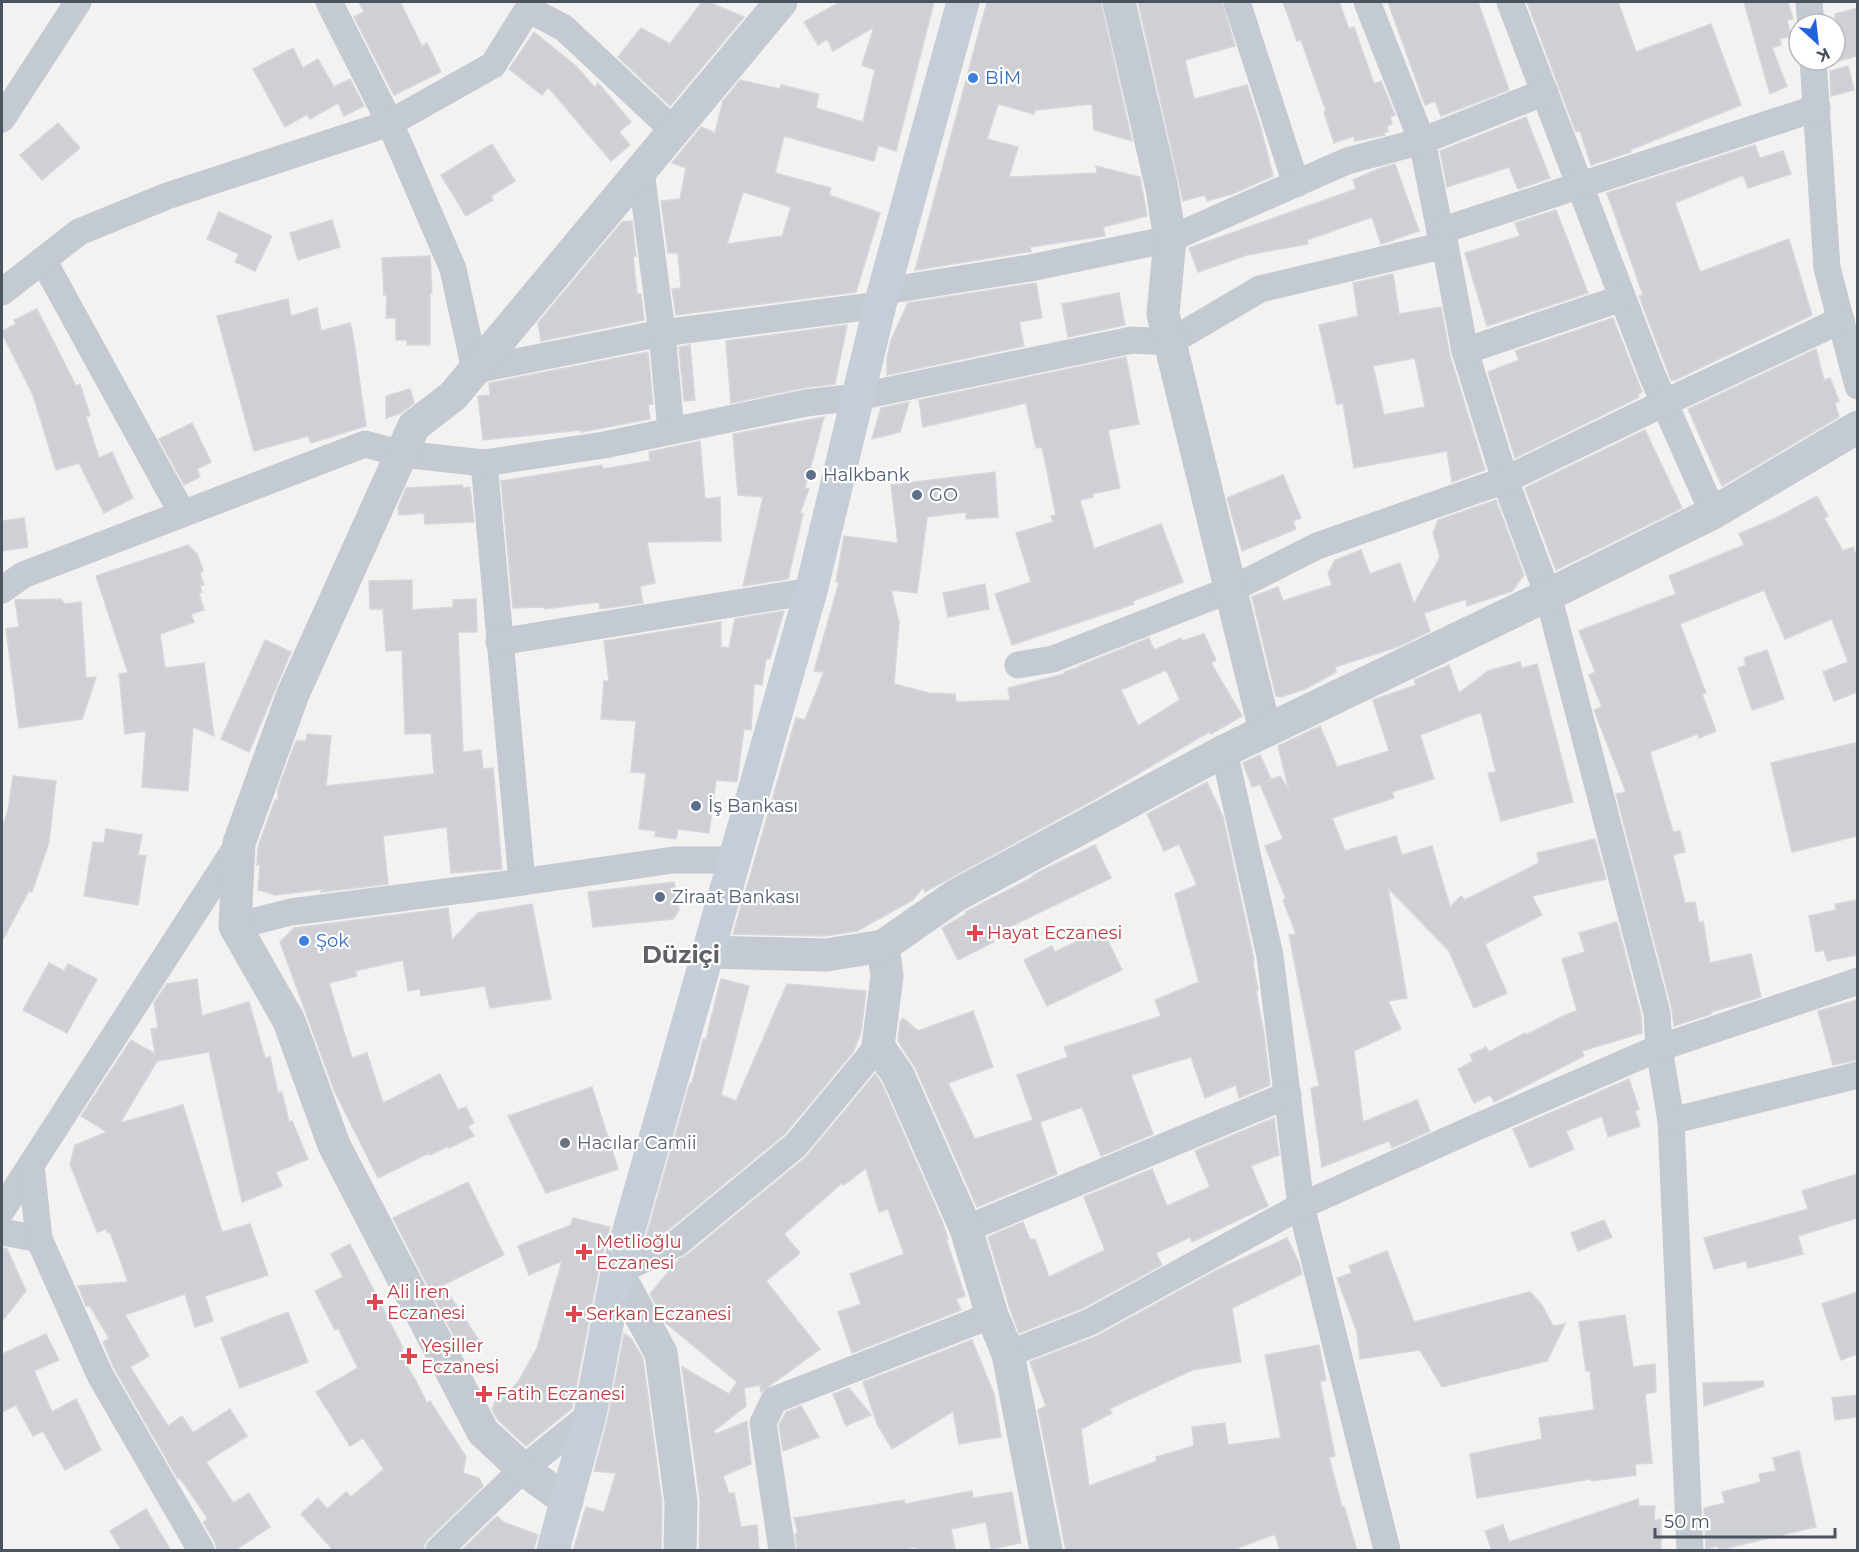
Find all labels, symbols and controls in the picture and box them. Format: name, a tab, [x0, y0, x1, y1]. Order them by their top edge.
north arrow	[1787, 12, 1847, 72]
text: K	[1813, 44, 1833, 67]
place label: BİM	[985, 67, 1021, 89]
marker: BİM	[966, 71, 980, 85]
place label: Halkbank	[823, 464, 910, 486]
marker: Halkbank	[804, 468, 818, 482]
place label: GO	[929, 484, 958, 506]
marker: GO	[910, 488, 924, 502]
place label: İş Bankası	[708, 795, 798, 817]
marker: İş Bankası	[689, 799, 703, 813]
place label: Ziraat Bankası	[672, 886, 800, 908]
marker: Ziraat Bankası	[653, 890, 667, 904]
place label: Hayat Eczanesi	[987, 922, 1122, 944]
marker: Hayat Eczanesi	[968, 926, 982, 940]
place label: Şok	[316, 930, 349, 952]
marker: Şok	[297, 934, 311, 948]
district label: Düziçi	[642, 940, 720, 969]
place label: Hacılar Camii	[577, 1132, 697, 1154]
marker: Hacılar Camii	[558, 1136, 572, 1150]
place label: Metlioğlu Eczanesi	[596, 1231, 682, 1274]
marker: Metlioğlu Eczanesi	[577, 1245, 591, 1259]
place label: Ali İren Eczanesi	[387, 1281, 465, 1324]
marker: Ali İren Eczanesi	[368, 1295, 382, 1309]
place label: Serkan Eczanesi	[586, 1303, 732, 1325]
marker: Serkan Eczanesi	[567, 1307, 581, 1321]
place label: Yeşiller Eczanesi	[421, 1335, 499, 1378]
marker: Yeşiller Eczanesi	[402, 1349, 416, 1363]
place label: Fatih Eczanesi	[496, 1383, 625, 1405]
marker: Fatih Eczanesi	[477, 1387, 491, 1401]
scale bar	[1655, 1501, 1835, 1539]
text: 50 m	[1664, 1511, 1710, 1533]

